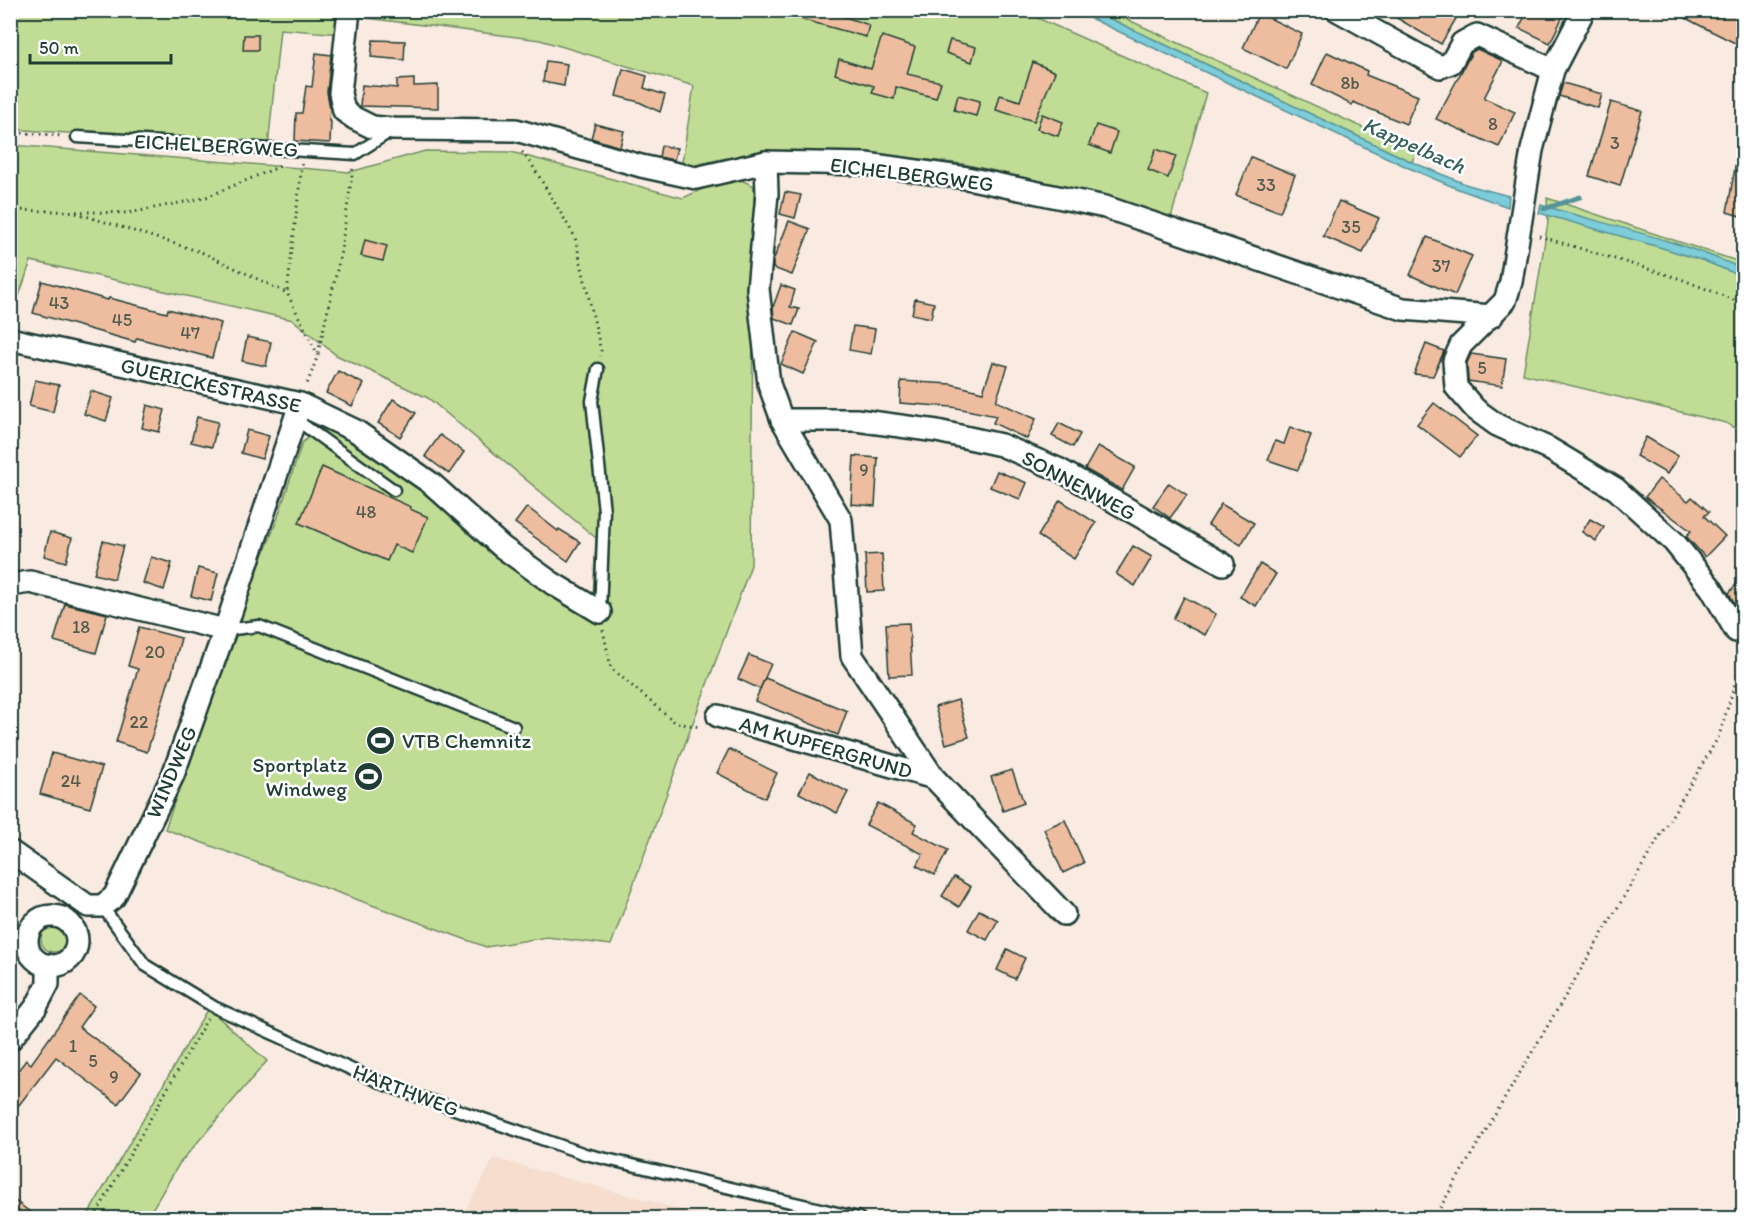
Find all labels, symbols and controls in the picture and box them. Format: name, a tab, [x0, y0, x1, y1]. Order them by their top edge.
scale bar	[30, 27, 171, 65]
text: 50 m	[39, 37, 79, 59]
house number: 8b	[1340, 72, 1360, 94]
water label: Kappelbach	[1359, 110, 1470, 180]
house number: 8	[1488, 113, 1498, 135]
street label: EICHELBERGWEG	[133, 128, 299, 162]
house number: 3	[1610, 132, 1620, 154]
street label: EICHELBERGWEG	[829, 152, 995, 196]
house number: 33	[1256, 174, 1276, 196]
house number: 35	[1341, 216, 1361, 238]
house number: 37	[1432, 255, 1450, 277]
house number: 43	[49, 292, 69, 314]
house number: 45	[112, 309, 132, 331]
house number: 47	[180, 322, 200, 344]
street label: GUERICKESTRASSE	[118, 352, 304, 418]
house number: 5	[1477, 357, 1487, 379]
street label: SONNENWEG	[1018, 445, 1140, 525]
house number: 9	[859, 459, 869, 481]
house number: 48	[356, 501, 376, 523]
house number: 18	[72, 616, 90, 638]
house number: 20	[145, 641, 165, 663]
street label: AM KUPFERGRUND	[737, 710, 915, 784]
house number: 22	[130, 711, 149, 733]
street label: WINDWEG	[140, 722, 202, 822]
sports icon: VTB Chemnitz	[365, 724, 397, 756]
place label: VTB Chemnitz	[402, 728, 532, 753]
place label: Sportplatz Windweg	[253, 752, 347, 801]
sports icon: Sportplatz Windweg	[352, 760, 384, 792]
house number: 24	[61, 770, 81, 792]
house number: 1	[69, 1035, 77, 1057]
house number: 5	[88, 1050, 98, 1072]
street label: HARTHWEG	[349, 1058, 463, 1122]
house number: 9	[109, 1066, 119, 1088]

